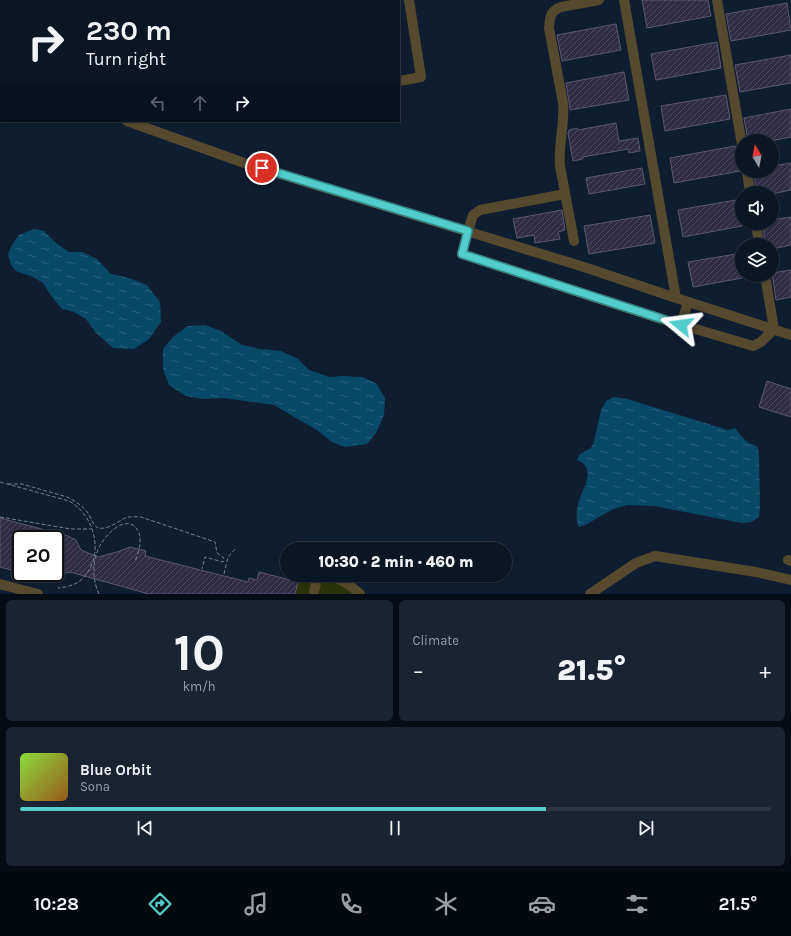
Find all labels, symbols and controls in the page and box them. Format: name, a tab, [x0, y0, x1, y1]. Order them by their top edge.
text: 230 m	[86, 14, 172, 47]
icon: right	[20, 16, 72, 68]
text: Turn right	[86, 48, 166, 70]
icon: left	[147, 92, 169, 114]
icon: ahead	[189, 92, 211, 114]
icon: right	[231, 92, 253, 114]
north arrow	[735, 134, 779, 178]
map controls	[735, 134, 779, 282]
pin	[245, 151, 279, 185]
icon: arrive	[251, 157, 273, 179]
button: sound	[735, 186, 779, 230]
button: layers	[735, 238, 779, 282]
position arrow	[660, 304, 702, 346]
speed limit sign: 20	[12, 530, 64, 582]
text: 10:30 · 2 min · 460 m	[319, 553, 473, 571]
text: 10	[174, 622, 225, 683]
text: Climate	[413, 633, 459, 648]
text: 21.5°	[557, 652, 626, 688]
text: −	[413, 658, 424, 684]
text: +	[759, 658, 771, 684]
text: km/h	[183, 679, 216, 694]
text: Blue Orbit	[80, 761, 152, 779]
text: Sona	[80, 779, 110, 794]
icon: previous	[134, 817, 156, 839]
icon: pause	[384, 817, 406, 839]
icon: next	[635, 817, 657, 839]
icon: directions	[146, 890, 174, 918]
icon: music	[242, 890, 270, 918]
icon: phone	[337, 890, 365, 918]
icon: climate	[432, 890, 460, 918]
icon: car	[528, 890, 556, 918]
icon: filters	[623, 890, 651, 918]
text: 10:28	[34, 893, 79, 915]
text: 21.5°	[719, 893, 757, 915]

